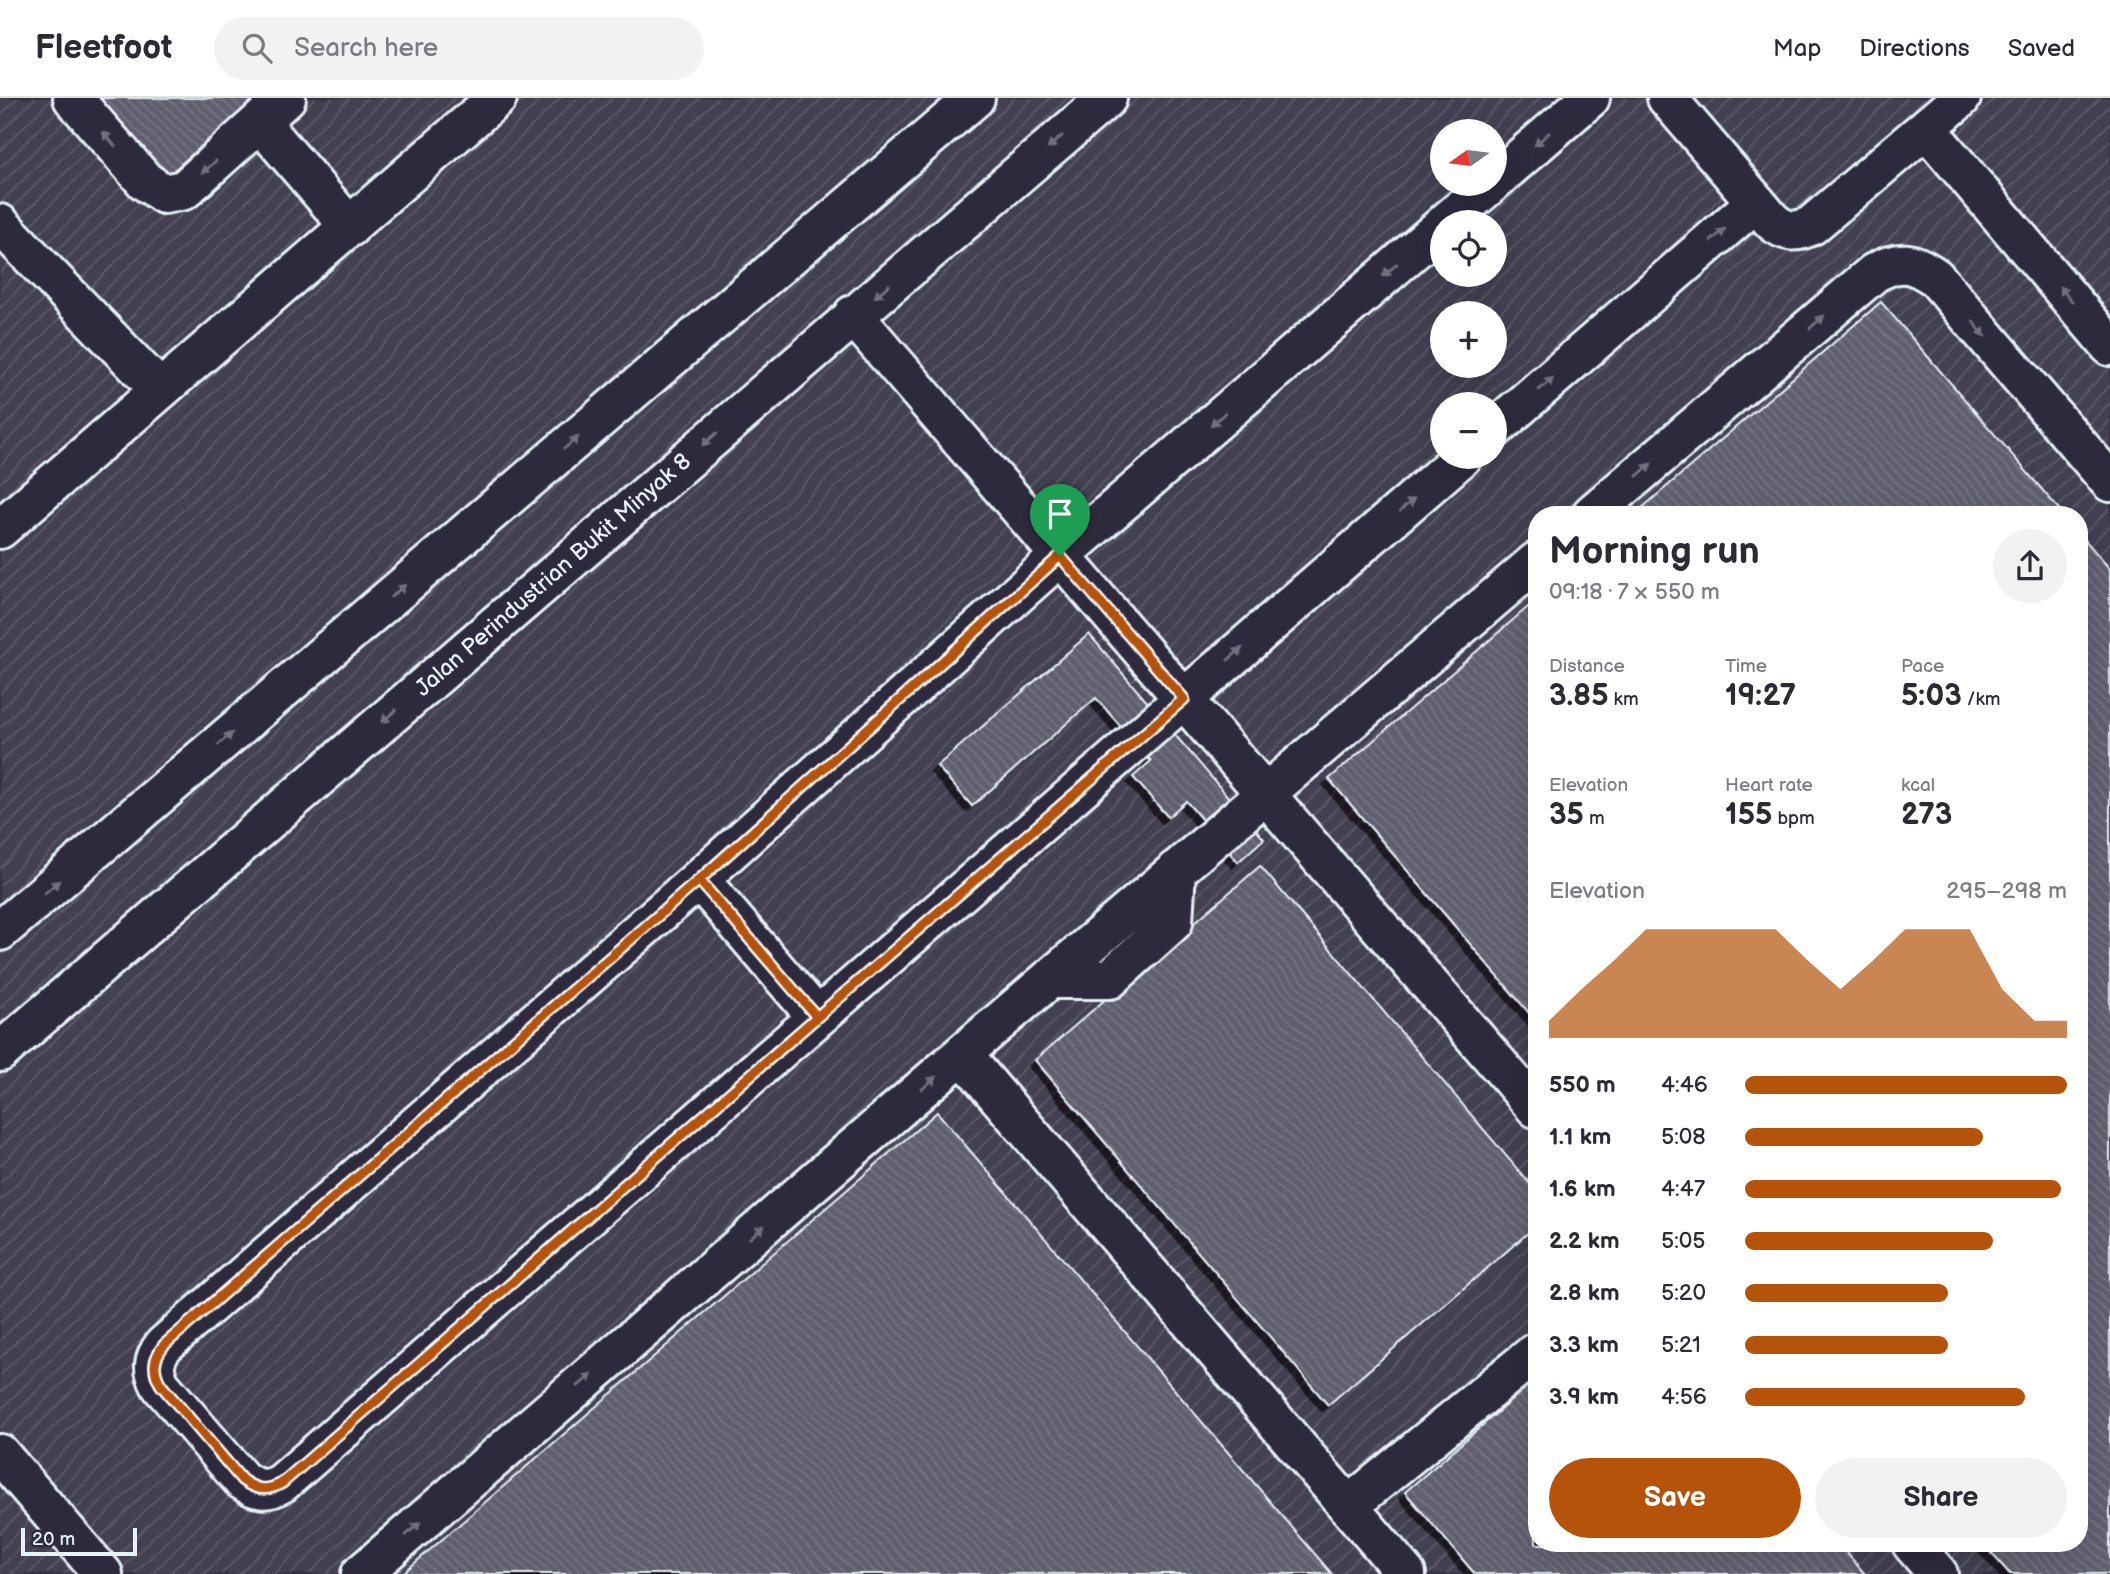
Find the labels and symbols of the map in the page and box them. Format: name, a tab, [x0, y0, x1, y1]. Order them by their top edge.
north arrow	[1430, 119, 1507, 196]
one-way arrow	[102, 131, 117, 148]
one-way arrow	[1534, 131, 1551, 146]
one-way arrow	[1046, 134, 1063, 149]
one-way arrow	[201, 159, 218, 175]
one-way arrow	[1709, 227, 1727, 243]
one-way arrow	[1382, 262, 1399, 277]
one-way arrow	[873, 283, 891, 299]
one-way arrow	[2058, 285, 2074, 303]
one-way arrow	[1808, 314, 1826, 330]
one-way arrow	[1971, 320, 1987, 338]
one-way arrow	[1537, 376, 1555, 392]
one-way arrow	[1209, 411, 1227, 427]
one-way arrow	[701, 431, 719, 447]
one-way arrow	[562, 435, 580, 451]
street label: Jalan Perindustrian Bukit Minyak 8	[409, 448, 697, 702]
one-way arrow	[1635, 462, 1653, 478]
pin	[1030, 484, 1090, 556]
one-way arrow	[1398, 497, 1416, 513]
one-way arrow	[389, 583, 407, 599]
one-way arrow	[1226, 646, 1244, 662]
one-way arrow	[381, 708, 398, 723]
one-way arrow	[216, 731, 234, 747]
one-way arrow	[43, 879, 61, 894]
one-way arrow	[920, 1075, 938, 1091]
one-way arrow	[748, 1225, 765, 1240]
one-way arrow	[576, 1373, 593, 1389]
one-way arrow	[404, 1522, 421, 1537]
scale bar	[21, 1525, 136, 1557]

